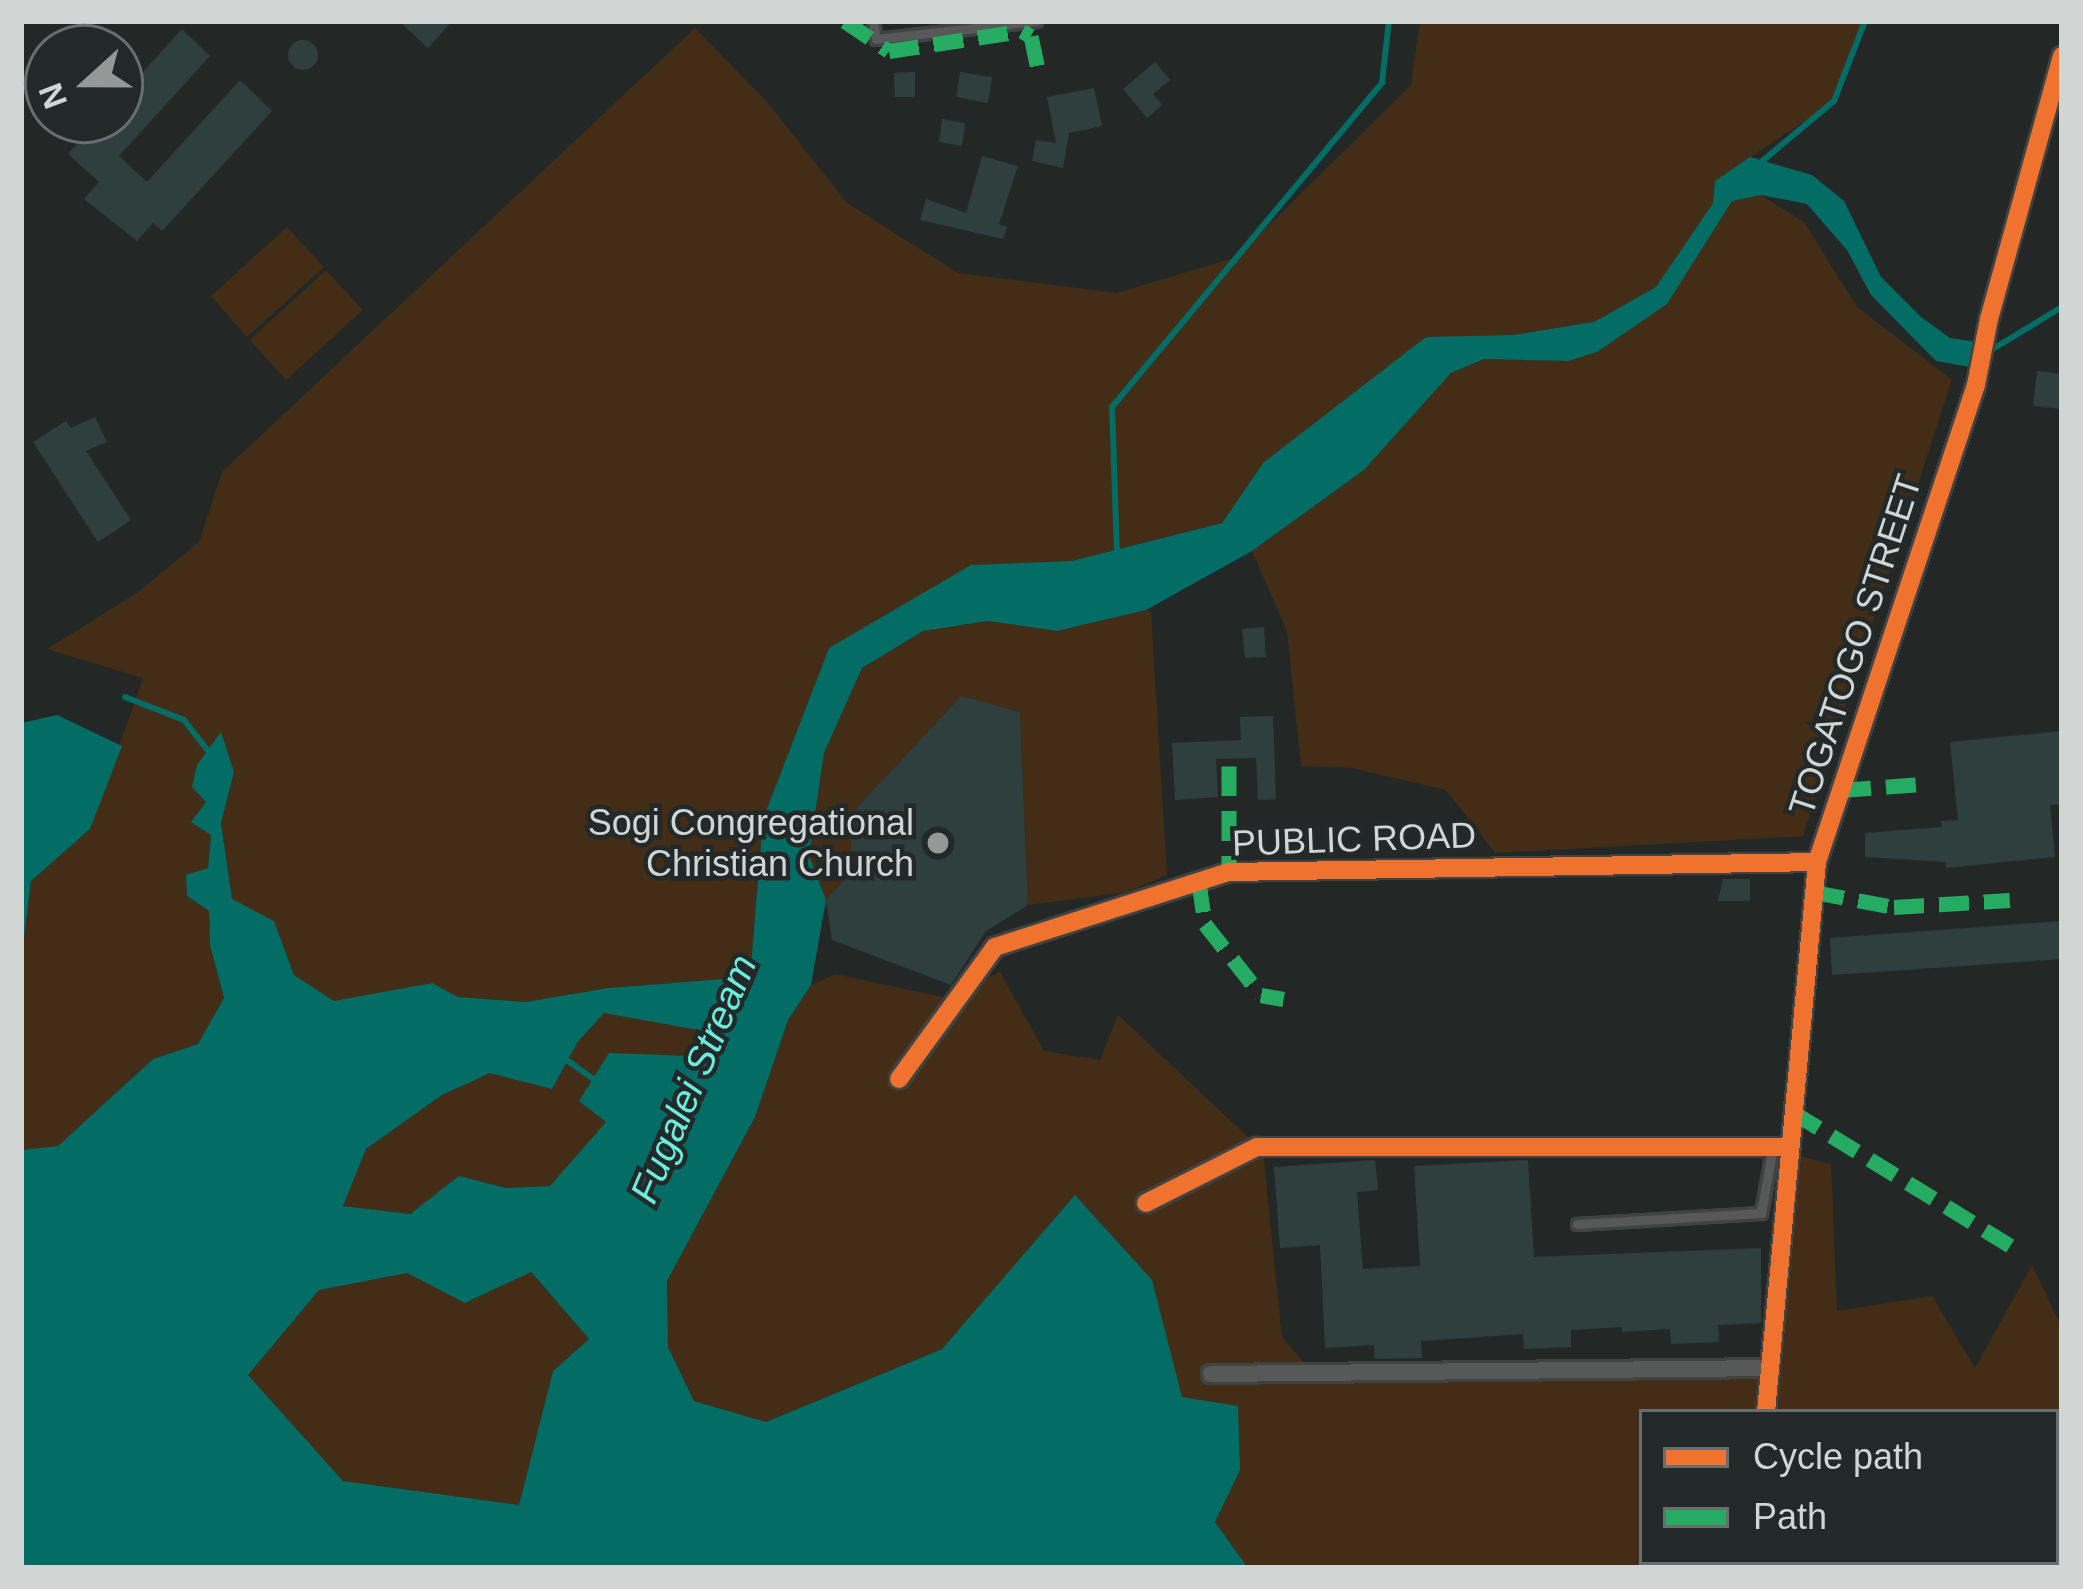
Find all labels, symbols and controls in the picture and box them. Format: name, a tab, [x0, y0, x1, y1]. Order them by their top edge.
north arrow	[24, 24, 144, 144]
text: N	[31, 78, 74, 114]
street label: TOGATOGO STREET	[1779, 469, 1931, 821]
place label: Sogi Congregational Christian Church	[588, 800, 914, 885]
street label: PUBLIC ROAD	[1231, 813, 1477, 865]
marker: Sogi Congregational Christian Church	[925, 830, 951, 856]
water label: Fugalei Stream	[621, 948, 767, 1210]
legend	[1639, 1409, 2059, 1565]
text: Cycle path	[1753, 1436, 1923, 1477]
text: Path	[1753, 1496, 1827, 1537]

